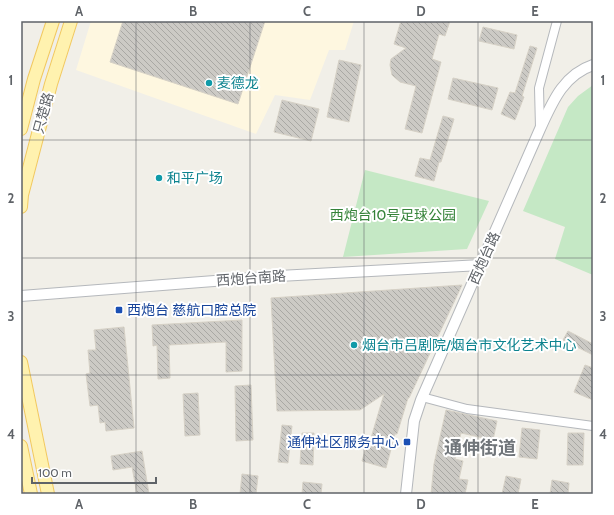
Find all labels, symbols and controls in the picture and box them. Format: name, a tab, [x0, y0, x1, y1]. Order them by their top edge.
text: A	[75, 3, 84, 19]
text: B	[189, 3, 197, 19]
text: C	[303, 3, 311, 19]
text: D	[416, 3, 426, 19]
text: E	[531, 3, 539, 19]
text: 1	[9, 72, 13, 88]
text: 1	[601, 72, 605, 88]
place label: 麦德龙	[217, 74, 259, 92]
marker: 麦德龙	[204, 78, 214, 88]
street label: 只楚路	[29, 90, 57, 136]
place label: 和平广场	[167, 169, 223, 187]
marker: 和平广场	[154, 173, 164, 183]
text: 2	[8, 190, 15, 206]
text: 2	[600, 190, 607, 206]
park label: 西炮台10号足球公园	[330, 206, 456, 224]
street label: 西炮台路	[464, 229, 504, 287]
street label: 西炮台南路	[215, 267, 287, 289]
place label: 西炮台 慈航口腔总院	[127, 301, 256, 319]
marker: 西炮台 慈航口腔总院	[114, 305, 124, 315]
text: 3	[7, 308, 15, 324]
text: 3	[599, 308, 607, 324]
place label: 烟台市吕剧院/烟台市文化艺术中心	[362, 336, 577, 354]
marker: 烟台市吕剧院/烟台市文化艺术中心	[349, 340, 359, 350]
text: 4	[7, 426, 15, 442]
text: 4	[599, 426, 607, 442]
place label: 通伸社区服务中心	[287, 433, 399, 451]
marker: 通伸社区服务中心	[402, 437, 412, 447]
district label: 通伸街道	[444, 437, 516, 459]
scale bar	[32, 459, 156, 485]
text: 100 m	[38, 465, 72, 480]
text: A	[75, 496, 84, 512]
text: B	[189, 496, 197, 512]
text: C	[303, 496, 311, 512]
text: D	[416, 496, 426, 512]
text: E	[531, 496, 539, 512]

